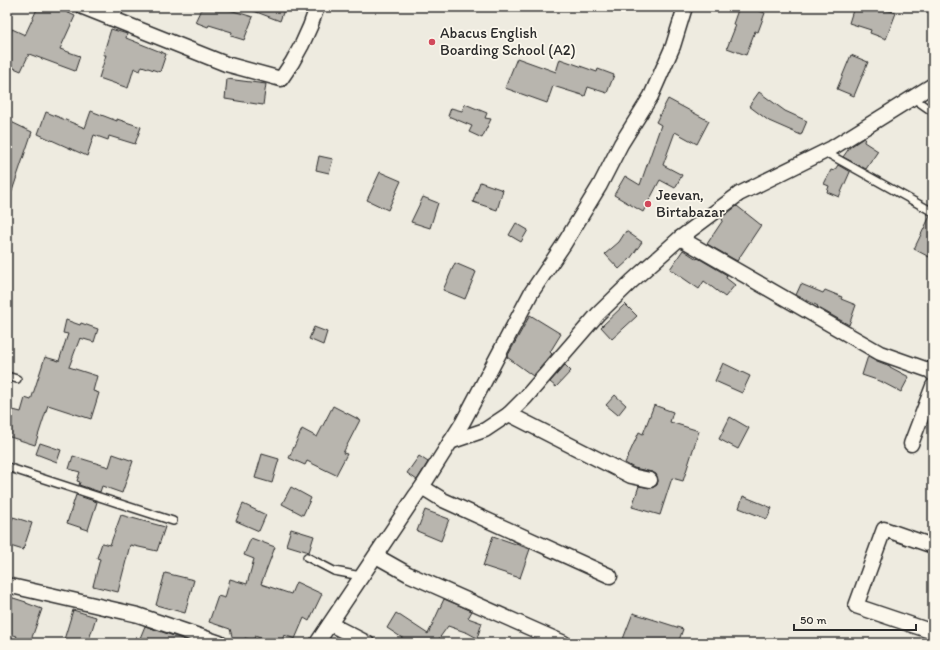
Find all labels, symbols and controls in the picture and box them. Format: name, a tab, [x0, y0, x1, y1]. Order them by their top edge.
place label: Abacus English Boarding School (A2)	[440, 24, 576, 59]
marker: Abacus English Boarding School (A2)	[427, 37, 437, 47]
place label: Jeevan, Birtabazar	[656, 186, 725, 221]
marker: Jeevan, Birtabazar	[643, 199, 653, 209]
scale bar	[794, 606, 916, 632]
text: 50 m	[800, 613, 826, 627]

